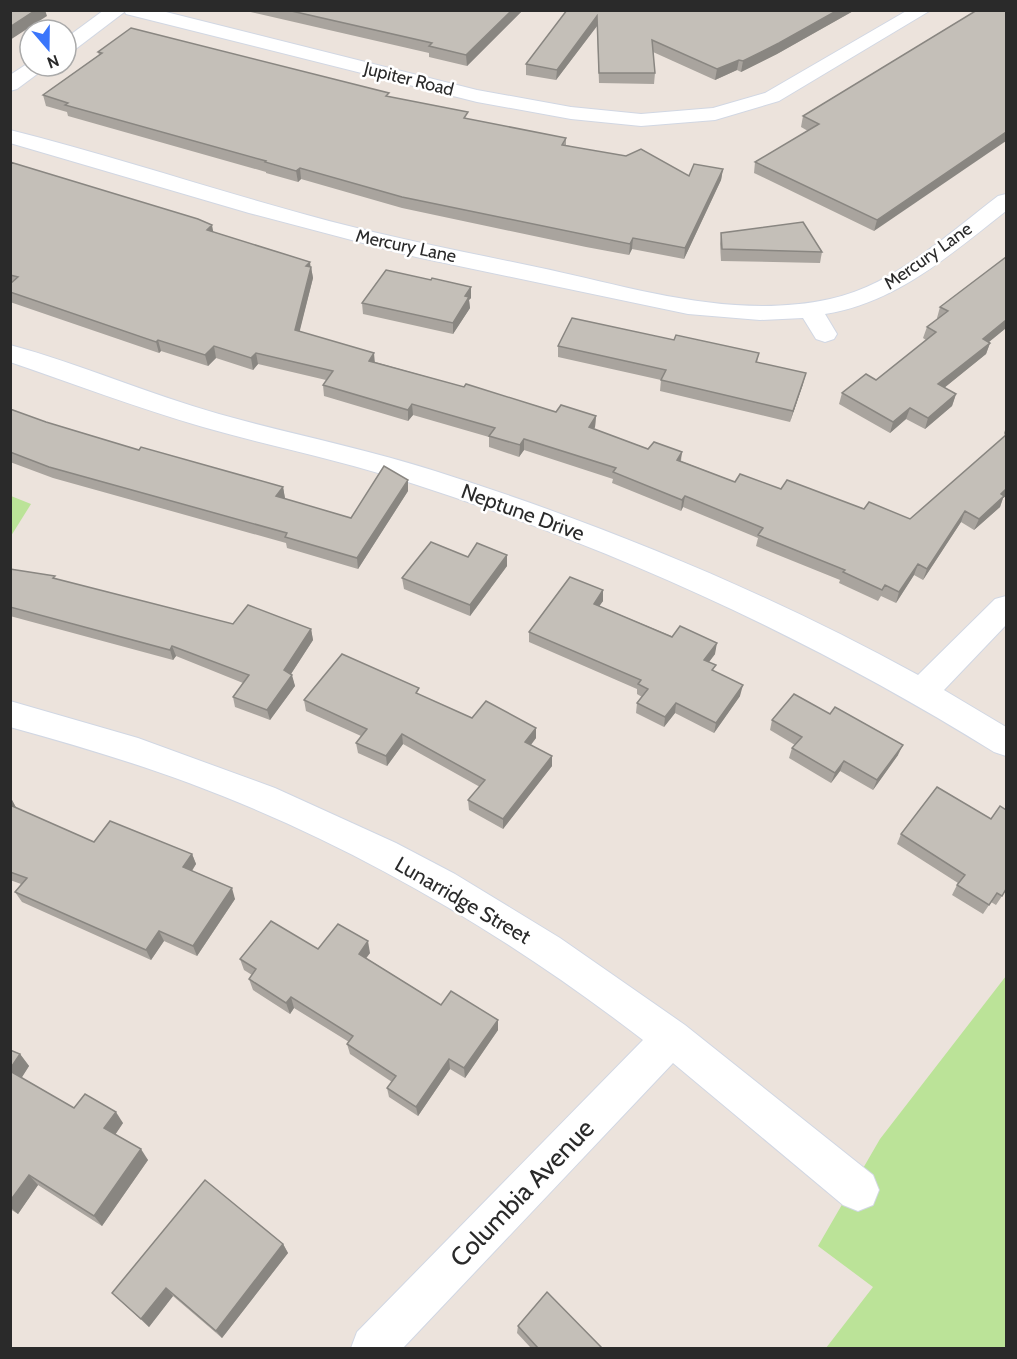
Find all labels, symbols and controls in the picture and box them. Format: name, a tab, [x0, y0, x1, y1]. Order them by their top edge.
north arrow	[18, 18, 78, 78]
text: N	[44, 51, 62, 72]
street label: Jupiter Road	[361, 57, 456, 101]
street label: Mercury Lane	[880, 218, 976, 294]
street label: Mercury Lane	[354, 225, 458, 267]
street label: Neptune Drive	[458, 478, 588, 546]
street label: Lunarridge Street	[391, 851, 535, 949]
street label: Columbia Avenue	[443, 1112, 601, 1274]

